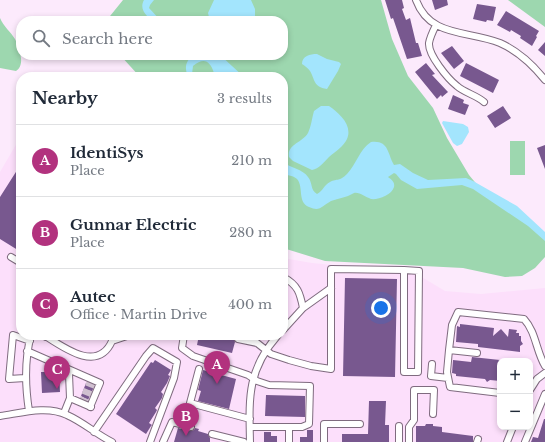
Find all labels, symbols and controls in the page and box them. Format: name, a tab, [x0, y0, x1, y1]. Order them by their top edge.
search box	[16, 16, 288, 60]
icon: search	[30, 27, 52, 49]
text: Search here	[62, 29, 153, 48]
text: Nearby	[32, 88, 98, 109]
text: 3 results	[217, 90, 272, 107]
text: IdentiSys	[70, 143, 143, 162]
text: A	[40, 152, 50, 169]
text: 210 m	[231, 152, 272, 169]
text: Place	[70, 162, 105, 179]
text: Gunnar Electric	[70, 215, 196, 234]
text: B	[40, 224, 50, 241]
text: 280 m	[229, 224, 272, 241]
text: Place	[70, 234, 105, 251]
text: Autec	[70, 287, 115, 306]
text: C	[40, 296, 50, 313]
text: 400 m	[228, 296, 272, 313]
your location	[371, 298, 391, 318]
text: Office · Martin Drive	[70, 306, 207, 323]
pin: A	[204, 351, 230, 384]
pin: C	[44, 356, 70, 389]
map controls	[497, 358, 533, 430]
button: +	[497, 358, 533, 394]
button: −	[497, 394, 533, 430]
pin: B	[173, 403, 199, 436]

